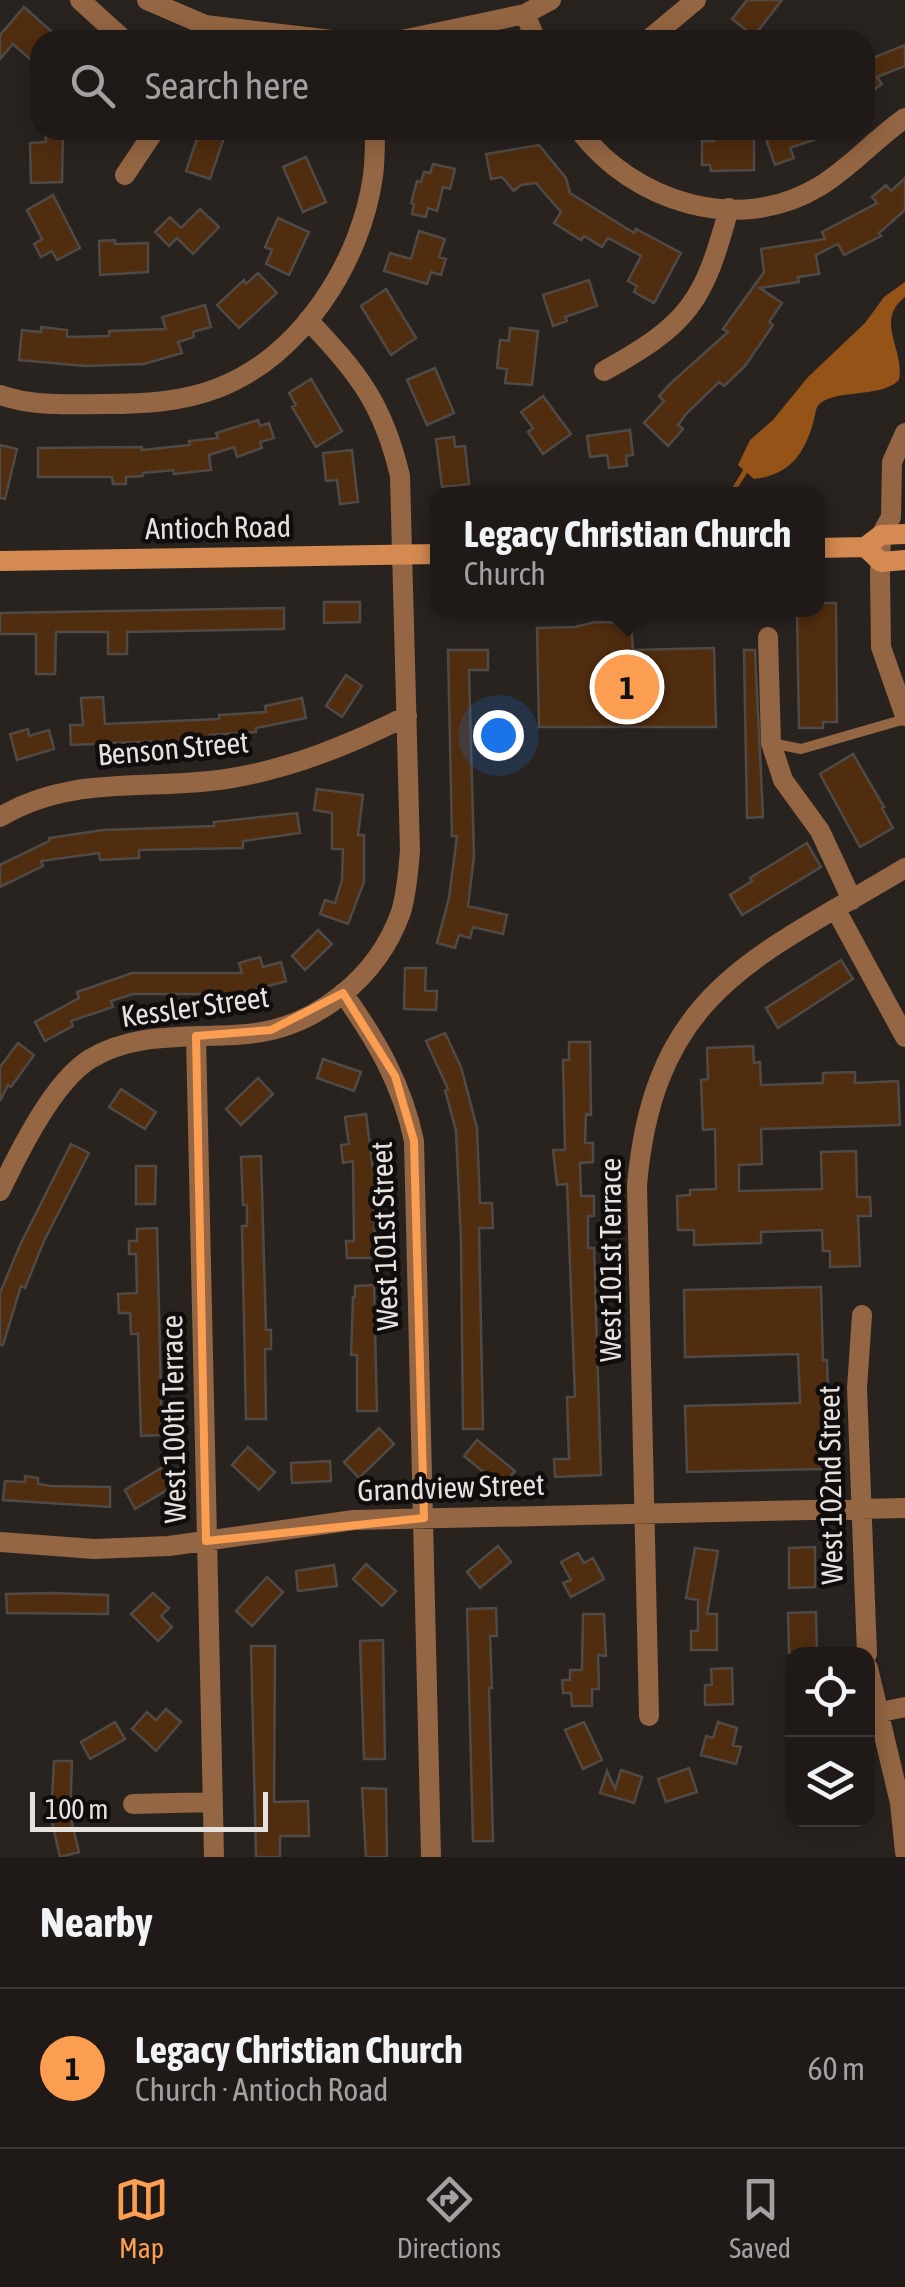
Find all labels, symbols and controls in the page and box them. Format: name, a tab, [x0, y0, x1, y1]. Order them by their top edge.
search box	[30, 30, 875, 140]
icon: search	[65, 58, 120, 113]
text: Search here	[145, 64, 309, 107]
popup	[430, 487, 825, 617]
street label: Antioch Road	[145, 509, 291, 545]
text: Legacy Christian Church	[464, 512, 791, 555]
text: Church	[464, 555, 546, 592]
pin: 1	[594, 650, 660, 724]
your location	[473, 710, 524, 761]
street label: Benson Street	[96, 724, 250, 772]
street label: Kessler Street	[119, 979, 271, 1033]
street label: West 101st Street	[364, 1141, 404, 1331]
street label: West 101st Terrace	[593, 1158, 627, 1362]
street label: West 100th Terrace	[154, 1315, 192, 1523]
street label: West 102nd Street	[811, 1385, 849, 1585]
street label: Grandview Street	[357, 1467, 545, 1507]
map controls	[785, 1647, 875, 1827]
button: locate	[785, 1647, 875, 1737]
button: layers	[785, 1737, 875, 1827]
scale bar	[30, 1787, 268, 1832]
text: 100 m	[45, 1793, 108, 1825]
text: Nearby	[40, 1898, 153, 1946]
text: Legacy Christian Church	[135, 2028, 463, 2071]
text: 1	[65, 2050, 80, 2087]
text: 60 m	[807, 2050, 865, 2087]
text: Church · Antioch Road	[135, 2071, 388, 2108]
tab: Map	[114, 2172, 169, 2264]
tab: Directions	[397, 2172, 501, 2264]
tab: Saved	[729, 2172, 791, 2264]

